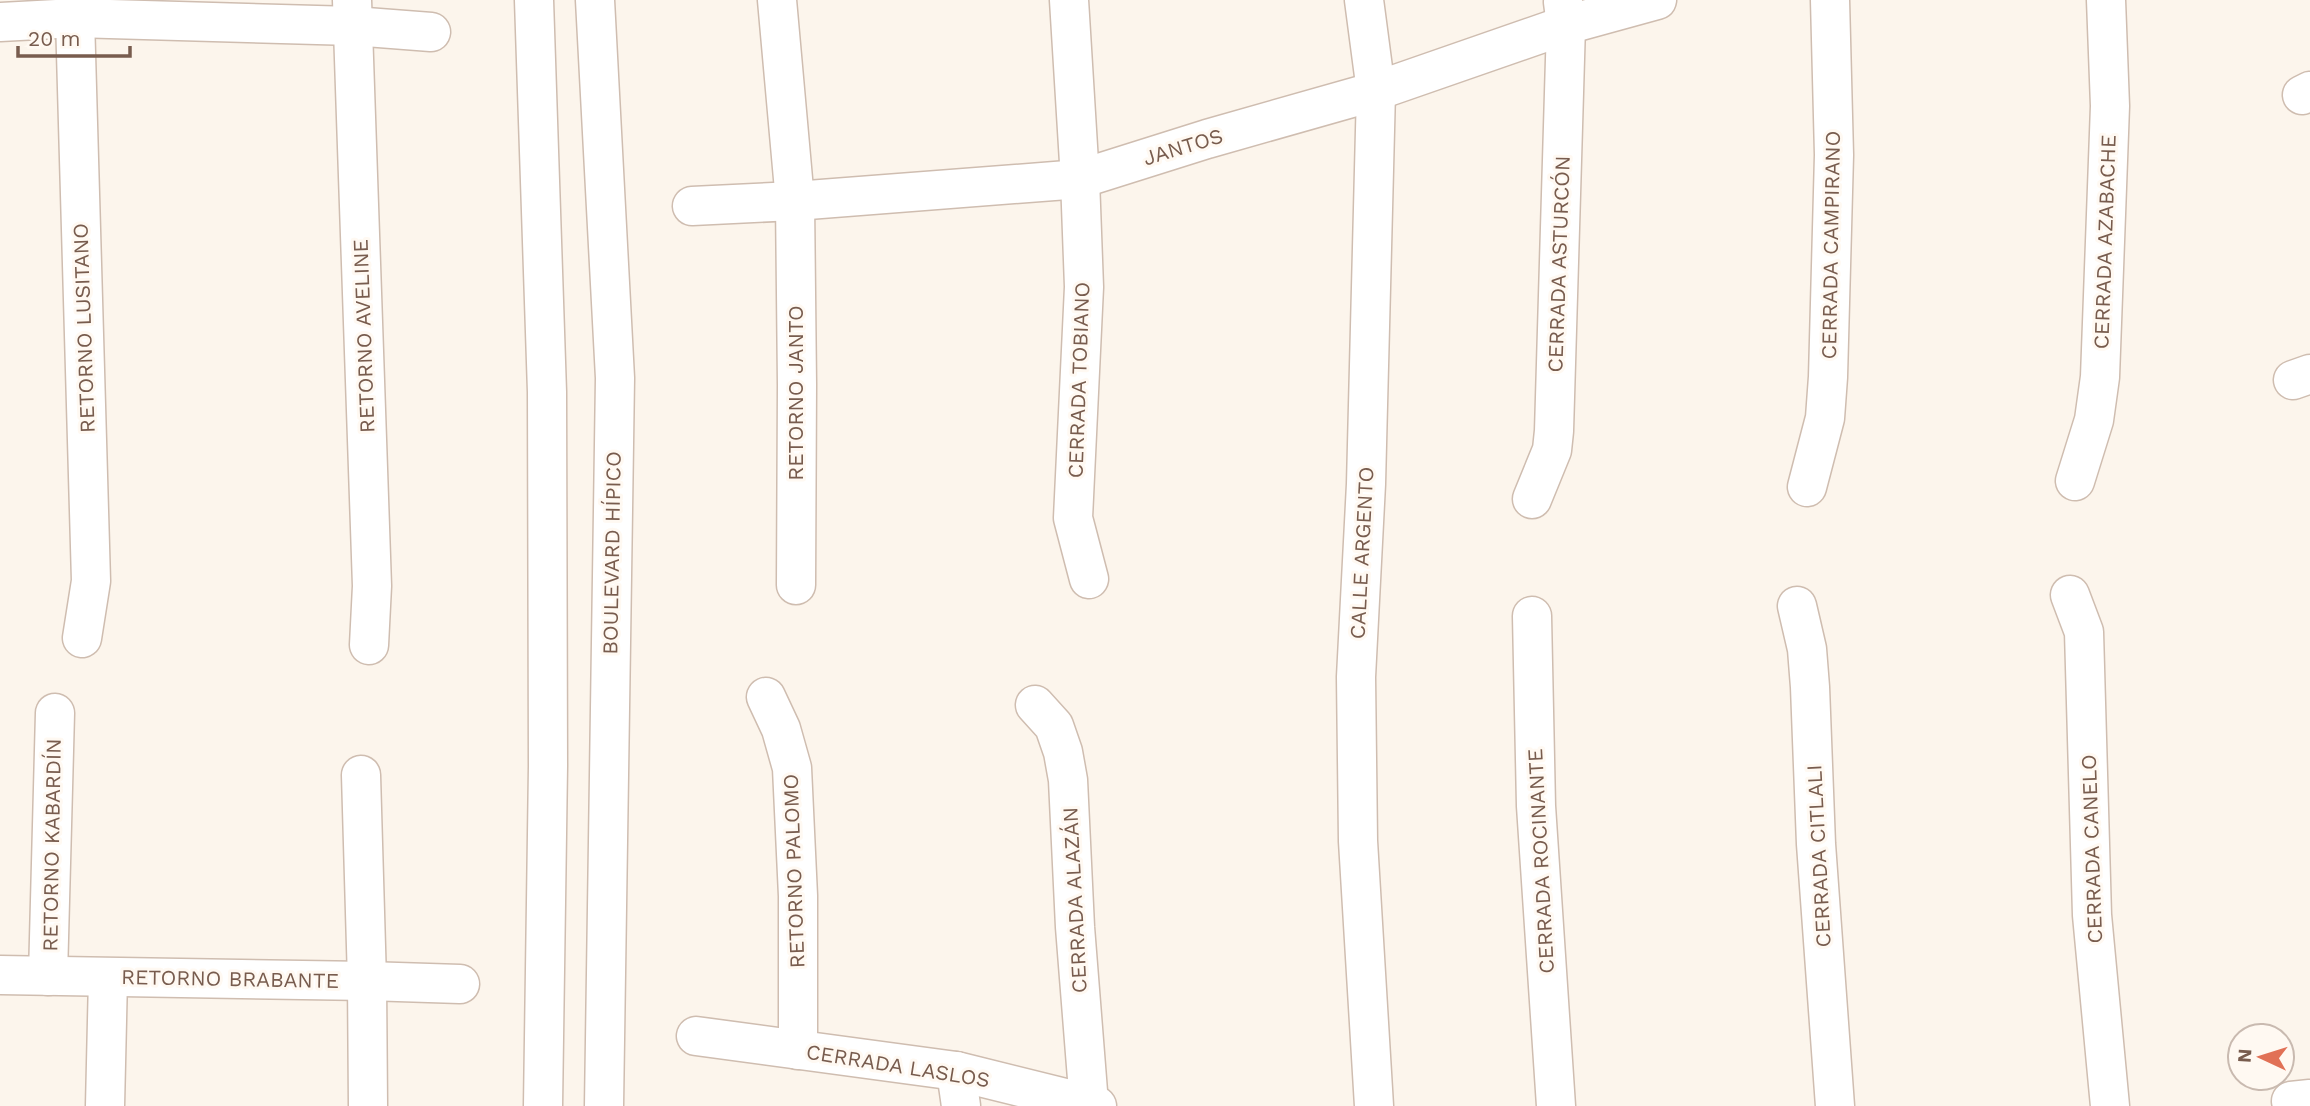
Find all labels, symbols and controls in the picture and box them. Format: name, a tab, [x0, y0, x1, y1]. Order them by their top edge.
scale bar	[18, 14, 130, 58]
text: 20 m	[28, 26, 80, 51]
street label: JANTOS	[1140, 123, 1226, 170]
street label: CERRADA CAMPIRANO	[1816, 130, 1845, 360]
street label: CERRADA AZABACHE	[2088, 134, 2121, 350]
street label: CERRADA ASTURCÓN	[1542, 155, 1575, 373]
street label: RETORNO LUSITANO	[67, 223, 100, 433]
street label: RETORNO AVELINE	[348, 239, 379, 433]
street label: CERRADA TOBIANO	[1063, 281, 1094, 479]
street label: RETORNO JANTO	[783, 305, 808, 481]
street label: BOULEVARD HÍPICO	[597, 451, 626, 655]
street label: CALLE ARGENTO	[1344, 466, 1379, 640]
street label: RETORNO KABARDÍN	[37, 738, 66, 952]
street label: CERRADA ROCINANTE	[1522, 748, 1559, 974]
street label: CERRADA CANELO	[2076, 754, 2107, 944]
street label: CERRADA CITLALI	[1801, 764, 1836, 948]
street label: RETORNO PALOMO	[778, 773, 809, 969]
street label: CERRADA ALAZÁN	[1057, 806, 1092, 994]
street label: RETORNO BRABANTE	[121, 964, 339, 993]
north arrow	[2226, 1022, 2296, 1092]
street label: CERRADA LASLOS	[805, 1039, 992, 1092]
text: N	[2233, 1048, 2257, 1064]

